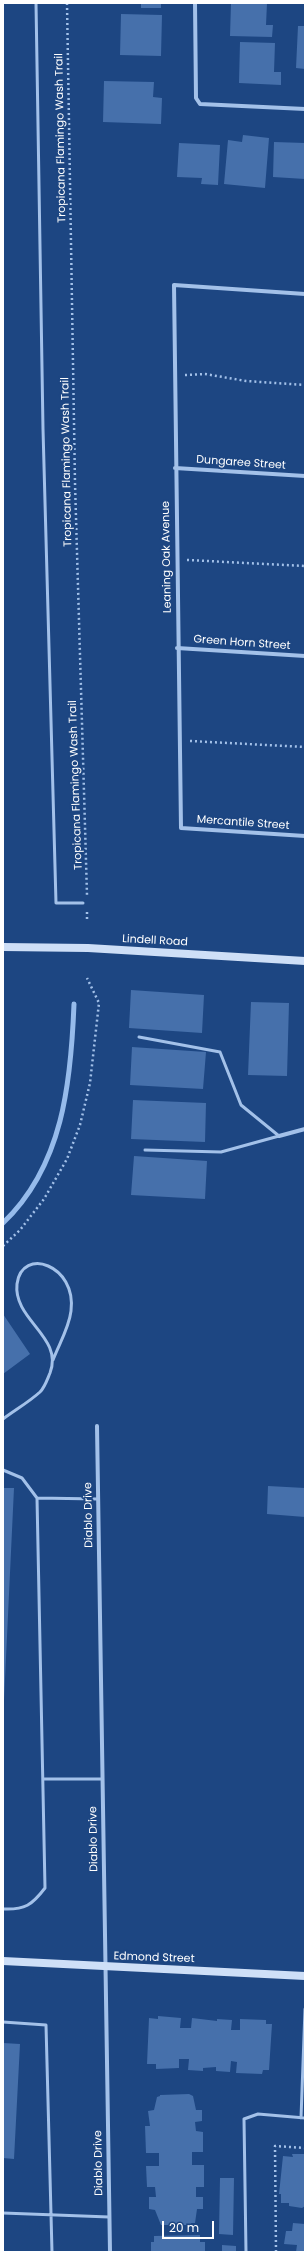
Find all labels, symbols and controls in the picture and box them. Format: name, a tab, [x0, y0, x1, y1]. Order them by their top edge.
street label: Tropicana Flamingo Wash Trail	[53, 53, 69, 223]
street label: Tropicana Flamingo Wash Trail	[59, 377, 75, 547]
street label: Dungaree Street	[196, 453, 286, 473]
street label: Leaning Oak Avenue	[159, 501, 175, 613]
street label: Green Horn Street	[193, 633, 291, 653]
street label: Tropicana Flamingo Wash Trail	[66, 700, 86, 870]
street label: Mercantile Street	[196, 813, 290, 833]
street label: Lindell Road	[122, 933, 188, 949]
street label: Diablo Drive	[82, 1482, 96, 1548]
street label: Diablo Drive	[87, 1806, 101, 1872]
street label: Edmond Street	[113, 1950, 195, 1966]
street label: Diablo Drive	[92, 2130, 106, 2196]
scale bar	[164, 2213, 216, 2239]
text: 20 m	[169, 2219, 199, 2236]

